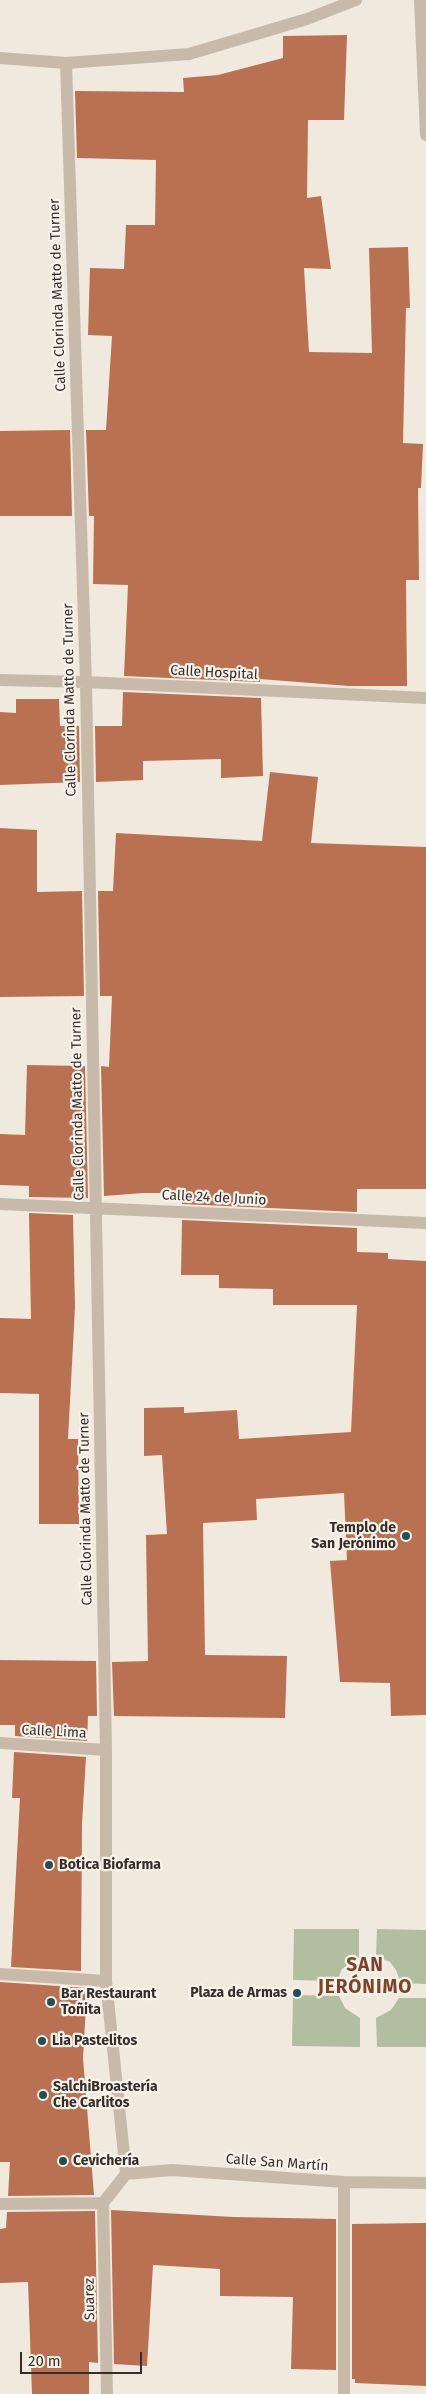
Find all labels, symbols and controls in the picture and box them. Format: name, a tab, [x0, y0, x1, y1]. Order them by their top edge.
street label: Calle Clorinda Matto de Turner	[46, 198, 70, 392]
street label: Calle Clorinda Matto de Turner	[60, 603, 80, 797]
street label: Calle Hospital	[170, 662, 258, 684]
street label: Calle Clorinda Matto de Turner	[68, 1007, 88, 1201]
street label: Calle 24 de Junio	[161, 1187, 267, 1209]
street label: Calle Clorinda Matto de Turner	[76, 1412, 96, 1606]
place label: Templo de San Jerónimo	[311, 1520, 396, 1552]
marker: Templo de San Jerónimo	[400, 1530, 412, 1542]
street label: Calle Lima	[21, 1722, 87, 1742]
place label: Botica Biofarma	[59, 1857, 161, 1873]
marker: Botica Biofarma	[43, 1859, 55, 1871]
district label: SAN JERÓNIMO	[317, 1955, 413, 1999]
place label: Plaza de Armas	[190, 1985, 287, 2001]
place label: Bar Restaurant Toñita	[61, 1986, 156, 2018]
marker: Plaza de Armas	[291, 1987, 303, 1999]
marker: Bar Restaurant Toñita	[45, 1996, 57, 2008]
place label: Lia Pastelitos	[52, 2033, 137, 2049]
marker: Lia Pastelitos	[36, 2035, 48, 2047]
place label: SalchiBroastería Che Carlitos	[53, 2079, 158, 2112]
marker: SalchiBroastería Che Carlitos	[37, 2089, 49, 2101]
street label: Calle San Martín	[225, 2151, 329, 2175]
place label: Cevichería	[73, 2153, 139, 2169]
marker: Cevichería	[57, 2155, 69, 2167]
street label: Suarez	[81, 2278, 99, 2320]
scale bar	[22, 2342, 145, 2374]
text: 20 m	[28, 2352, 61, 2370]

